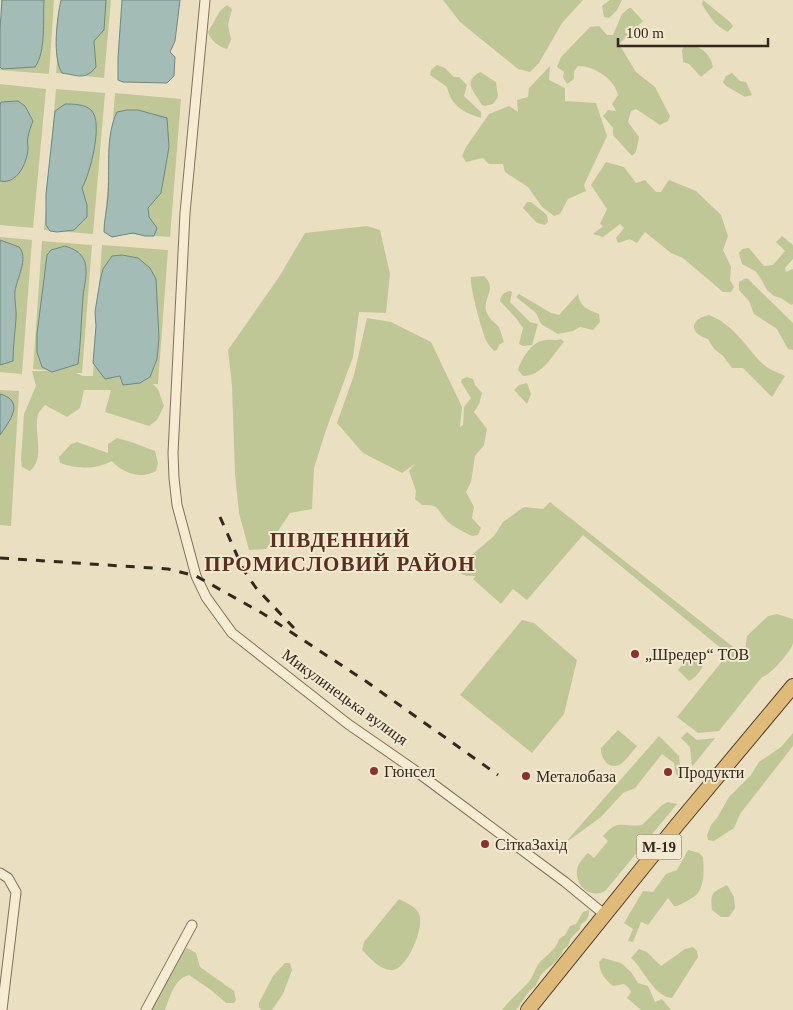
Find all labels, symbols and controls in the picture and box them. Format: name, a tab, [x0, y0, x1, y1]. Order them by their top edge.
scale bar	[618, 15, 768, 47]
text: 100 m	[626, 25, 664, 41]
district label: ПІВДЕННИЙ ПРОМИСЛОВИЙ РАЙОН	[204, 528, 476, 576]
street label: Микулинецька вулиця	[278, 646, 412, 749]
place label: „Шредер“ ТОВ	[645, 646, 749, 664]
marker: „Шредер“ ТОВ	[629, 648, 641, 660]
place label: Гюнсел	[384, 763, 435, 780]
place label: Продукти	[678, 764, 745, 782]
marker: Гюнсел	[368, 765, 380, 777]
marker: Продукти	[662, 766, 674, 778]
place label: Металобаза	[536, 768, 616, 785]
marker: Металобаза	[520, 770, 532, 782]
road number: М-19	[636, 834, 682, 860]
place label: СіткаЗахід	[495, 836, 567, 854]
marker: СіткаЗахід	[479, 838, 491, 850]

